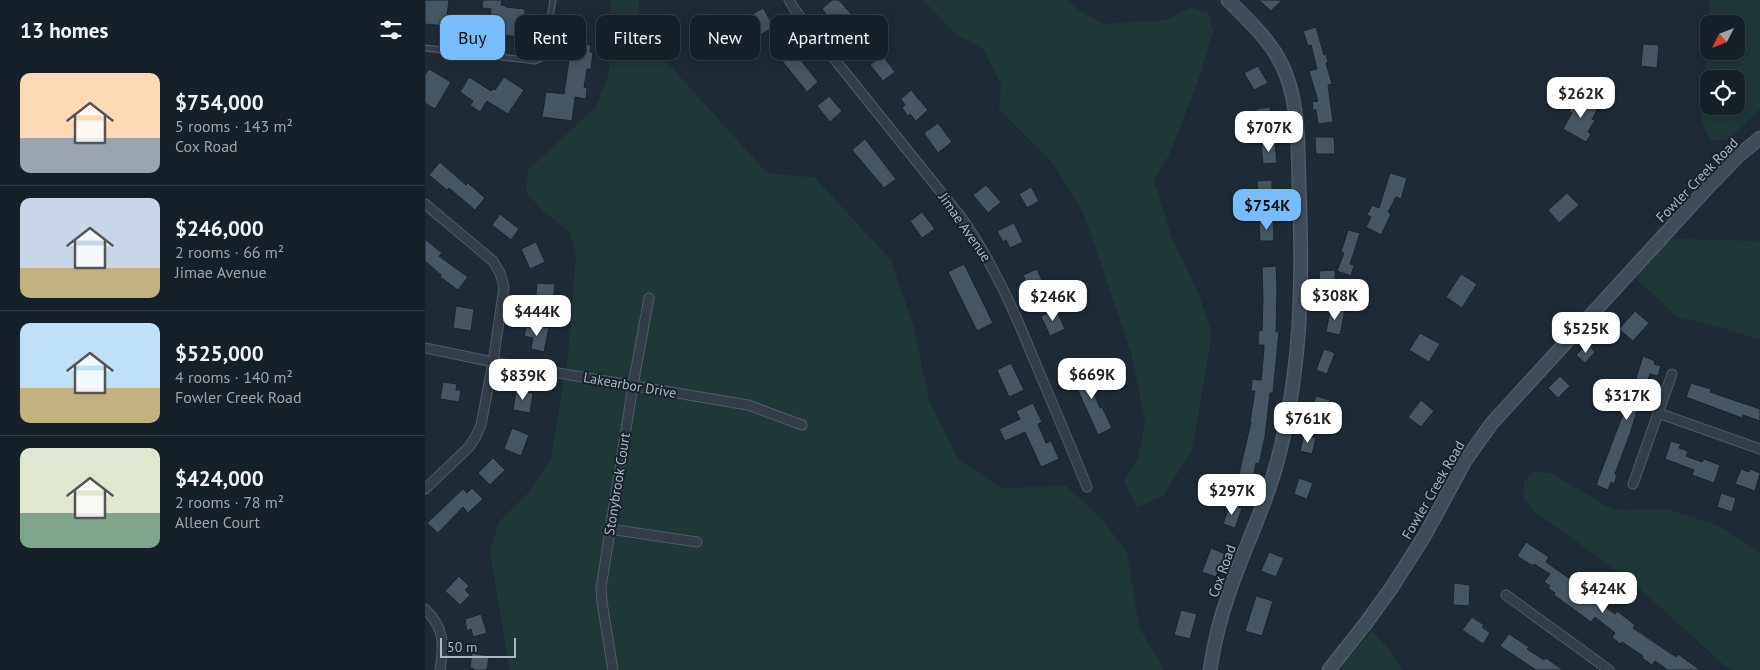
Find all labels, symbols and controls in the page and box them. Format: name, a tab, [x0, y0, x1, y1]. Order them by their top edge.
chip: Buy	[440, 15, 505, 60]
chip: Rent	[515, 15, 586, 60]
chip: Filters	[596, 15, 680, 60]
chip: New	[690, 15, 760, 60]
chip: Apartment	[770, 15, 888, 60]
north arrow	[1700, 15, 1745, 60]
map controls	[1700, 15, 1745, 115]
icon: filters	[377, 16, 405, 44]
text: 13 homes	[20, 17, 108, 44]
button: locate	[1700, 70, 1745, 115]
pin: $262K	[1546, 76, 1616, 119]
text: $262K	[1558, 83, 1604, 103]
text: $754,000	[175, 89, 264, 116]
icon: home	[60, 93, 120, 153]
pin: $707K	[1234, 110, 1304, 153]
text: 5 rooms · 143 m²	[175, 116, 293, 136]
text: $707K	[1246, 117, 1292, 137]
street label: Fowler Creek Road	[1652, 134, 1742, 226]
text: Cox Road	[175, 136, 238, 156]
street label: Jimae Avenue	[934, 188, 995, 265]
pin: $754K	[1232, 188, 1302, 231]
text: $754K	[1244, 195, 1290, 215]
text: $246,000	[175, 215, 264, 242]
icon: home	[60, 218, 120, 278]
text: 2 rooms · 66 m²	[175, 242, 284, 262]
text: Jimae Avenue	[175, 262, 267, 282]
pin: $308K	[1300, 278, 1370, 321]
pin: $246K	[1018, 280, 1088, 322]
text: $308K	[1312, 285, 1358, 305]
text: $246K	[1030, 286, 1076, 306]
pin: $444K	[502, 294, 572, 337]
text: $444K	[514, 301, 560, 321]
pin: $525K	[1551, 312, 1621, 354]
text: $525K	[1563, 318, 1609, 338]
text: $525,000	[175, 340, 264, 367]
icon: home	[60, 343, 120, 403]
pin: $839K	[488, 358, 558, 401]
pin: $669K	[1057, 358, 1127, 400]
text: $669K	[1069, 364, 1115, 384]
text: $839K	[500, 365, 546, 385]
text: 4 rooms · 140 m²	[175, 367, 293, 387]
street label: Lakearbor Drive	[582, 368, 678, 402]
pin: $317K	[1592, 378, 1662, 421]
text: $317K	[1604, 385, 1650, 405]
text: Fowler Creek Road	[175, 387, 302, 407]
pin: $761K	[1273, 402, 1343, 444]
text: $761K	[1285, 408, 1331, 428]
street label: Stonybrook Court	[600, 431, 634, 537]
street label: Fowler Creek Road	[1397, 438, 1469, 542]
text: $424,000	[175, 465, 264, 492]
icon: home	[60, 468, 120, 528]
pin: $297K	[1197, 474, 1267, 516]
text: $297K	[1209, 480, 1255, 500]
text: 2 rooms · 78 m²	[175, 492, 284, 512]
text: Alleen Court	[175, 512, 260, 532]
street label: Cox Road	[1204, 542, 1240, 600]
pin: $424K	[1568, 572, 1638, 614]
text: $424K	[1580, 578, 1626, 598]
scale bar	[440, 635, 516, 658]
text: 50 m	[447, 638, 477, 656]

